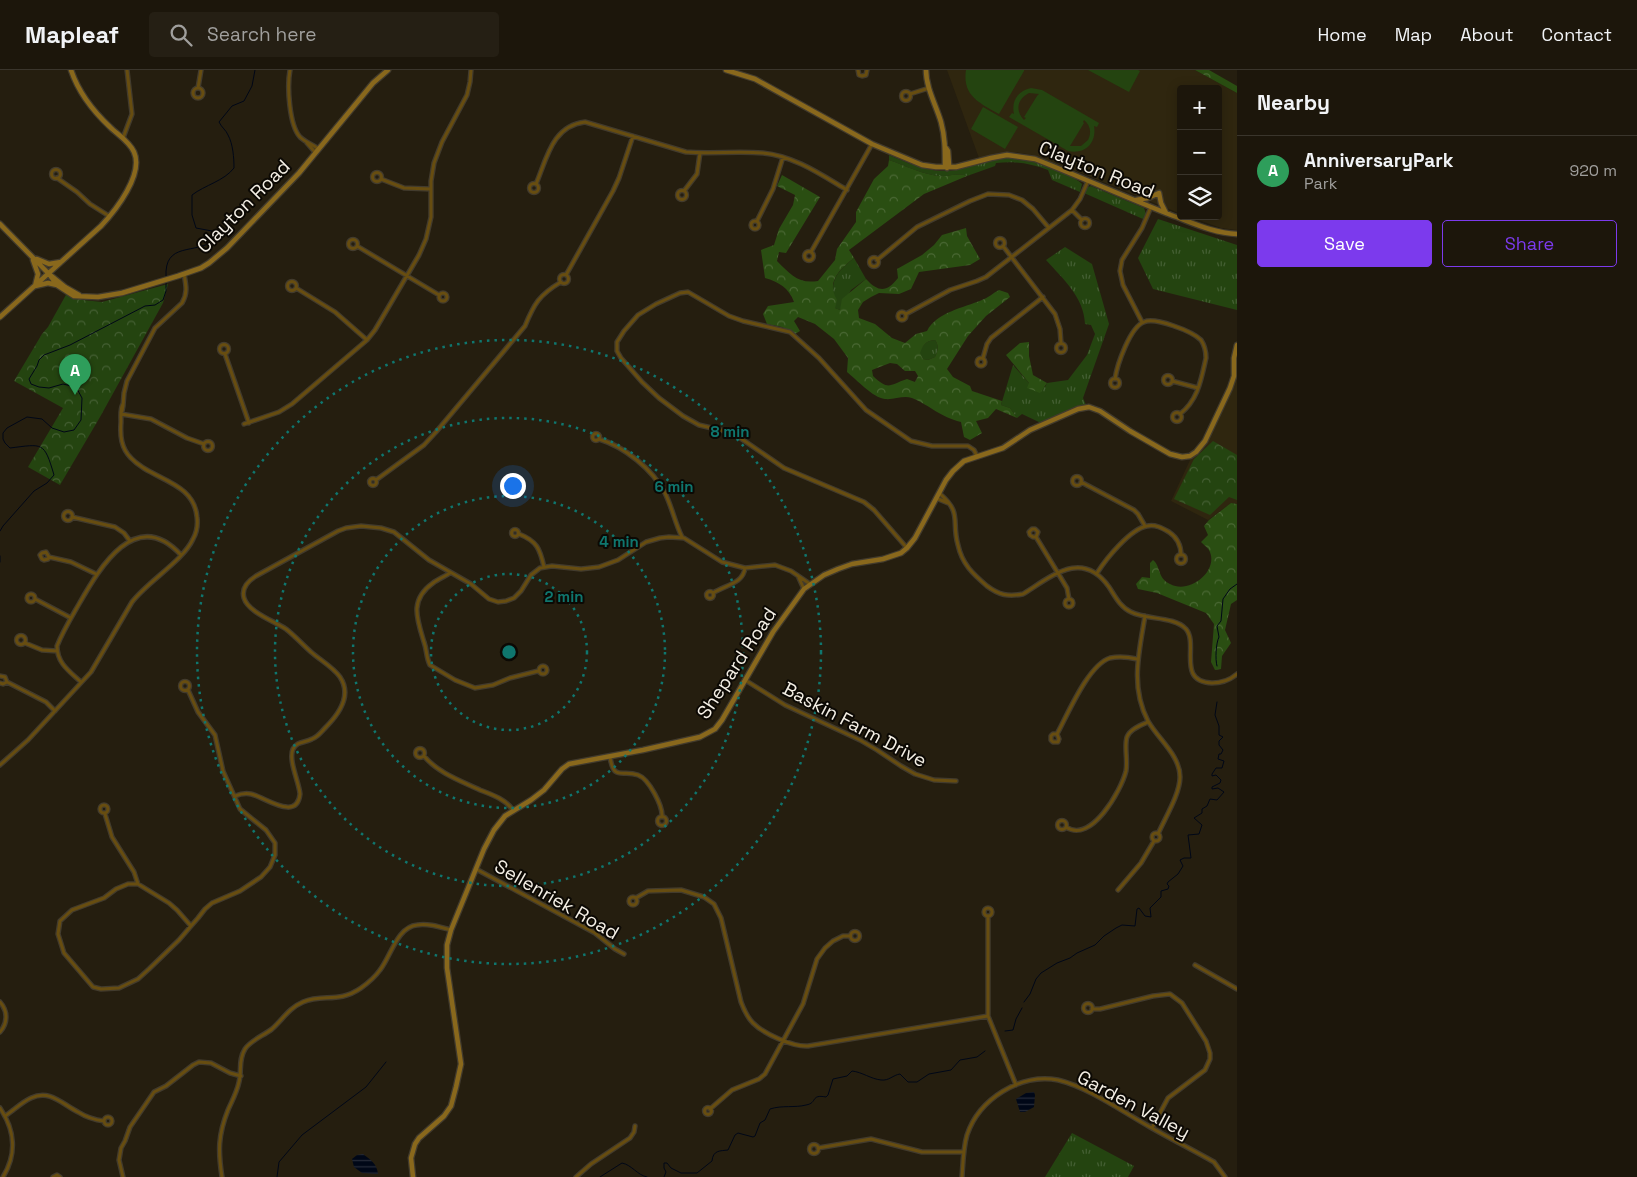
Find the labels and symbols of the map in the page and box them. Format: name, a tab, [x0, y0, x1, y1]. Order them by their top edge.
street label: Clayton Road	[1035, 135, 1158, 204]
street label: Clayton Road	[191, 154, 295, 258]
pin: A	[59, 354, 91, 395]
text: 8 min	[711, 422, 749, 441]
your location	[500, 473, 526, 499]
text: 6 min	[654, 477, 694, 496]
text: 4 min	[599, 532, 639, 551]
text: 2 min	[545, 587, 583, 606]
street label: Shepard Road	[691, 603, 782, 724]
centre of rings	[500, 643, 518, 661]
street label: Baskin Farm Drive	[778, 676, 931, 773]
street label: Sellenriek Road	[490, 854, 624, 945]
street label: Garden Valley	[1073, 1064, 1194, 1145]

